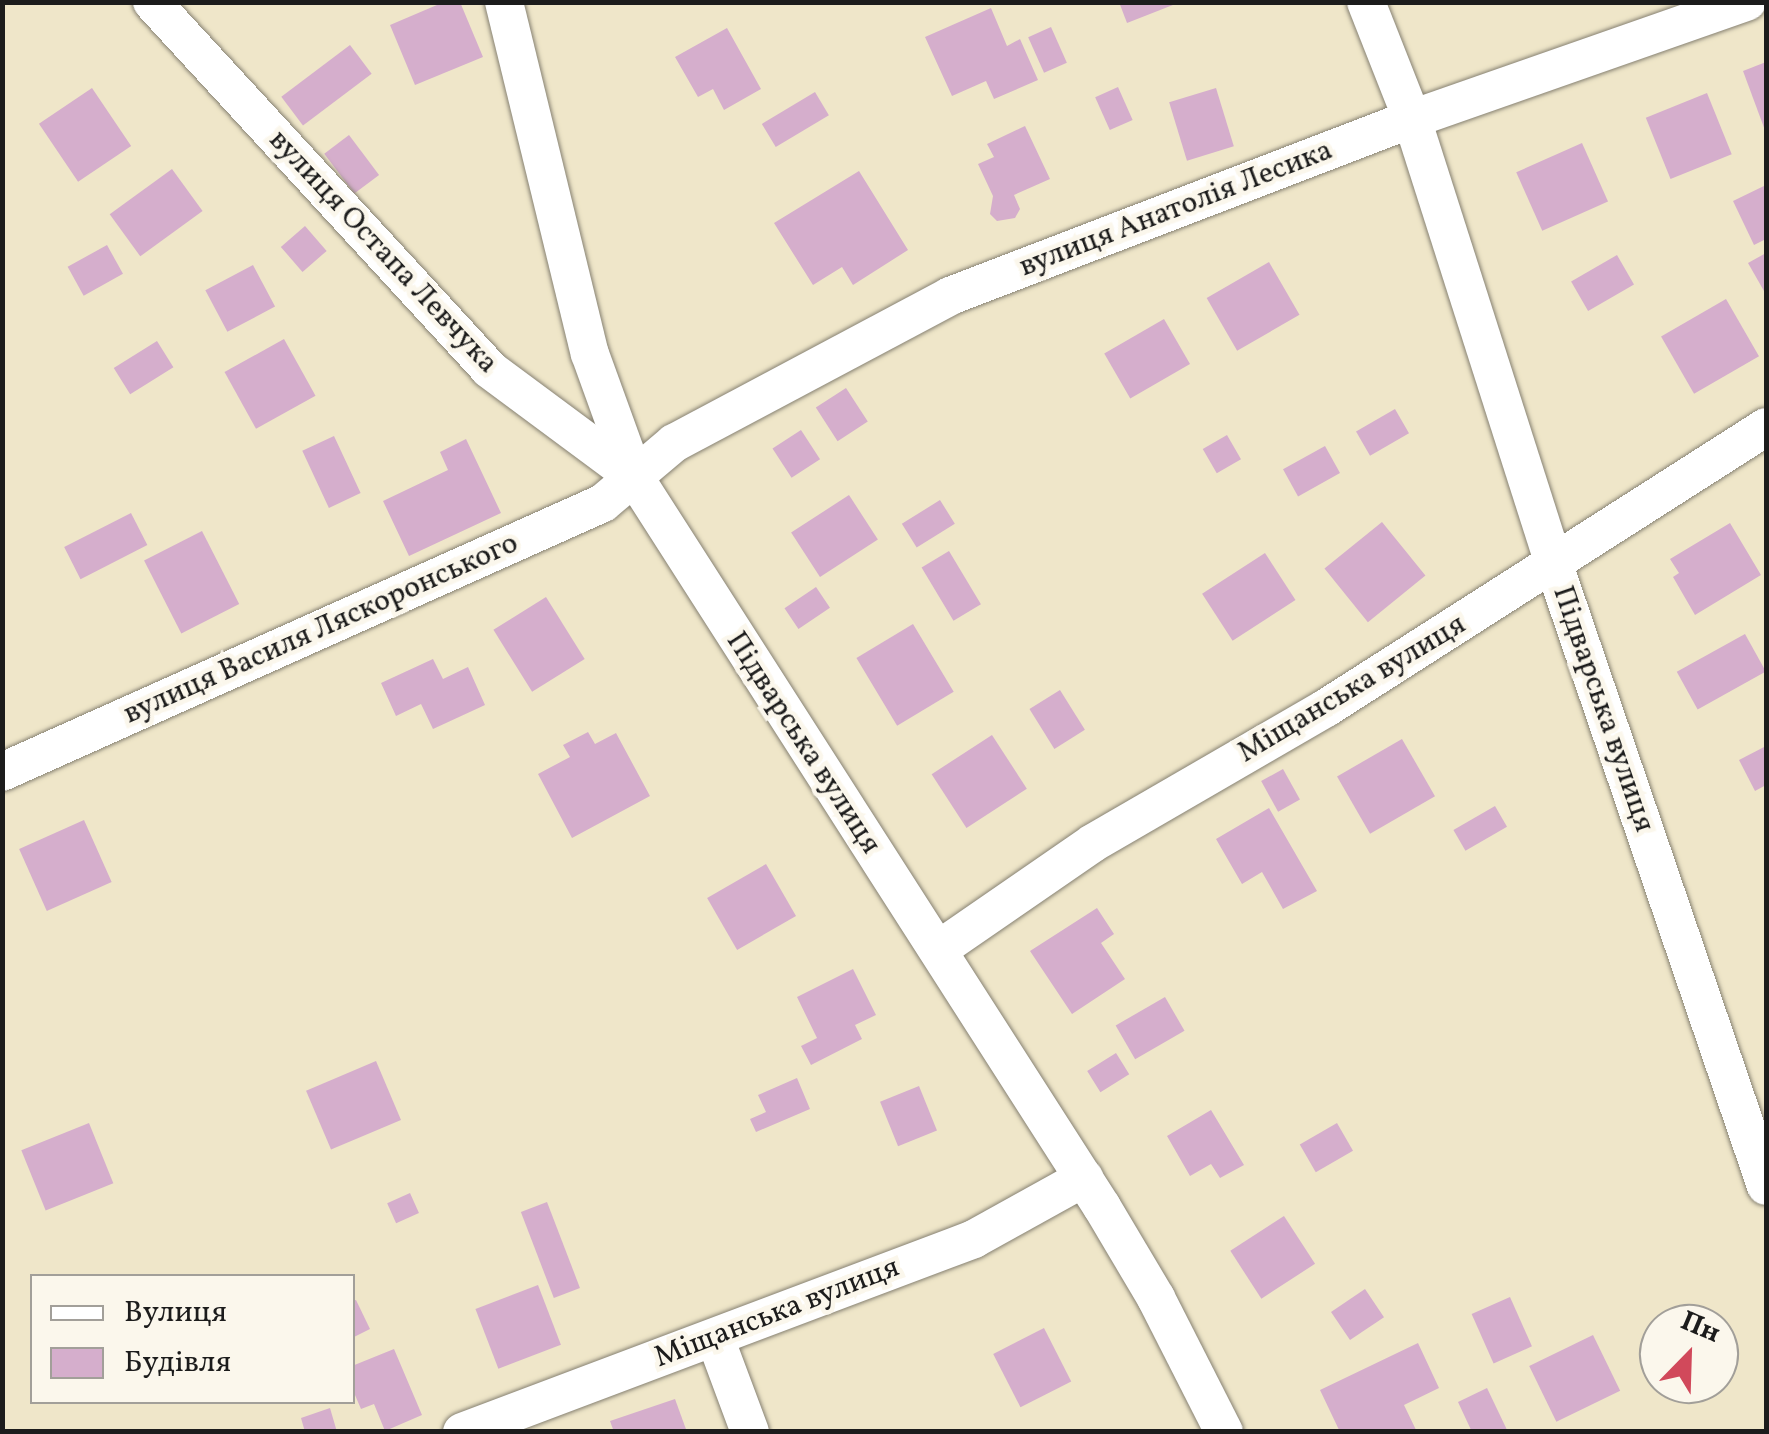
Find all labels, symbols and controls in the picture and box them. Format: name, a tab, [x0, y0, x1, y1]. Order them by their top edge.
street label: вулиця Остапа Левчука	[261, 123, 505, 381]
street label: вулиця Анатолія Лесика	[1014, 133, 1338, 285]
street label: вулиця Василя Ляскоронського	[118, 526, 524, 732]
street label: Підварська вулиця	[1544, 581, 1662, 837]
street label: Міщанська вулиця	[1232, 607, 1472, 771]
street label: Підварська вулиця	[718, 625, 888, 861]
street label: Міщанська вулиця	[649, 1250, 905, 1376]
legend	[30, 1274, 355, 1404]
text: Вулиця	[124, 1292, 227, 1334]
text: Пн	[1674, 1302, 1726, 1353]
north arrow	[1639, 1304, 1739, 1404]
text: Будівля	[124, 1342, 231, 1384]

